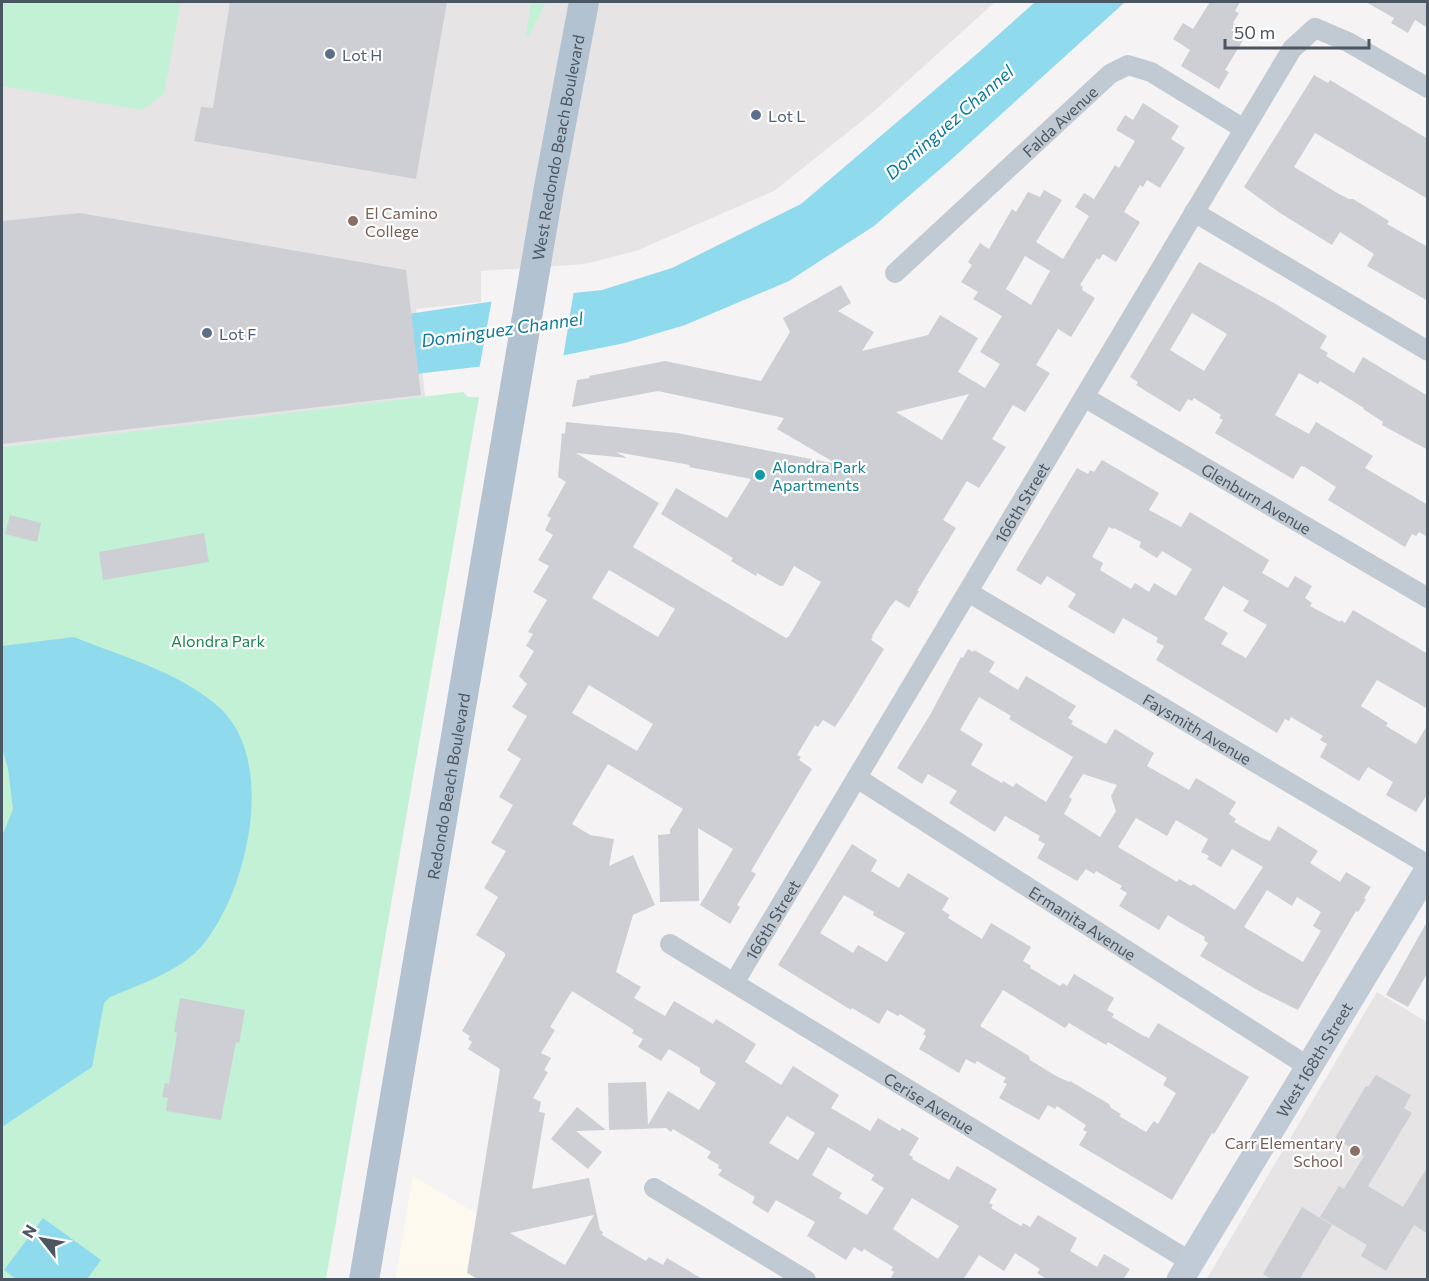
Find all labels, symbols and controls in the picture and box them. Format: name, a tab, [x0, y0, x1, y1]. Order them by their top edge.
scale bar	[1225, 12, 1369, 50]
text: 50 m	[1234, 21, 1275, 43]
street label: West Redondo Beach Boulevard	[527, 33, 587, 262]
place label: Lot H	[342, 45, 382, 64]
marker: Lot H	[323, 47, 337, 61]
water label: Dominguez Channel	[880, 60, 1018, 184]
street label: Falda Avenue	[1018, 81, 1101, 160]
place label: Lot L	[768, 106, 805, 125]
marker: Lot L	[749, 108, 763, 122]
place label: El Camino College	[365, 203, 438, 240]
marker: El Camino College	[346, 214, 360, 228]
water label: Dominguez Channel	[420, 307, 585, 351]
place label: Lot F	[219, 324, 256, 343]
marker: Lot F	[200, 326, 214, 340]
place label: Alondra Park Apartments	[772, 457, 867, 494]
street label: 166th Street	[990, 458, 1053, 546]
street label: Glenburn Avenue	[1198, 458, 1315, 537]
marker: Alondra Park Apartments	[753, 468, 767, 482]
park label: Alondra Park	[171, 631, 265, 650]
street label: Faysmith Avenue	[1140, 689, 1255, 768]
street label: Redondo Beach Boulevard	[422, 691, 473, 881]
street label: 166th Street	[741, 875, 804, 963]
street label: Ermanita Avenue	[1026, 881, 1140, 963]
street label: West 168th Street	[1272, 998, 1356, 1120]
street label: Cerise Avenue	[881, 1068, 978, 1137]
place label: Carr Elementary School	[1225, 1133, 1343, 1170]
marker: Carr Elementary School	[1348, 1144, 1362, 1158]
north arrow	[12, 1209, 72, 1269]
text: N	[17, 1221, 40, 1241]

